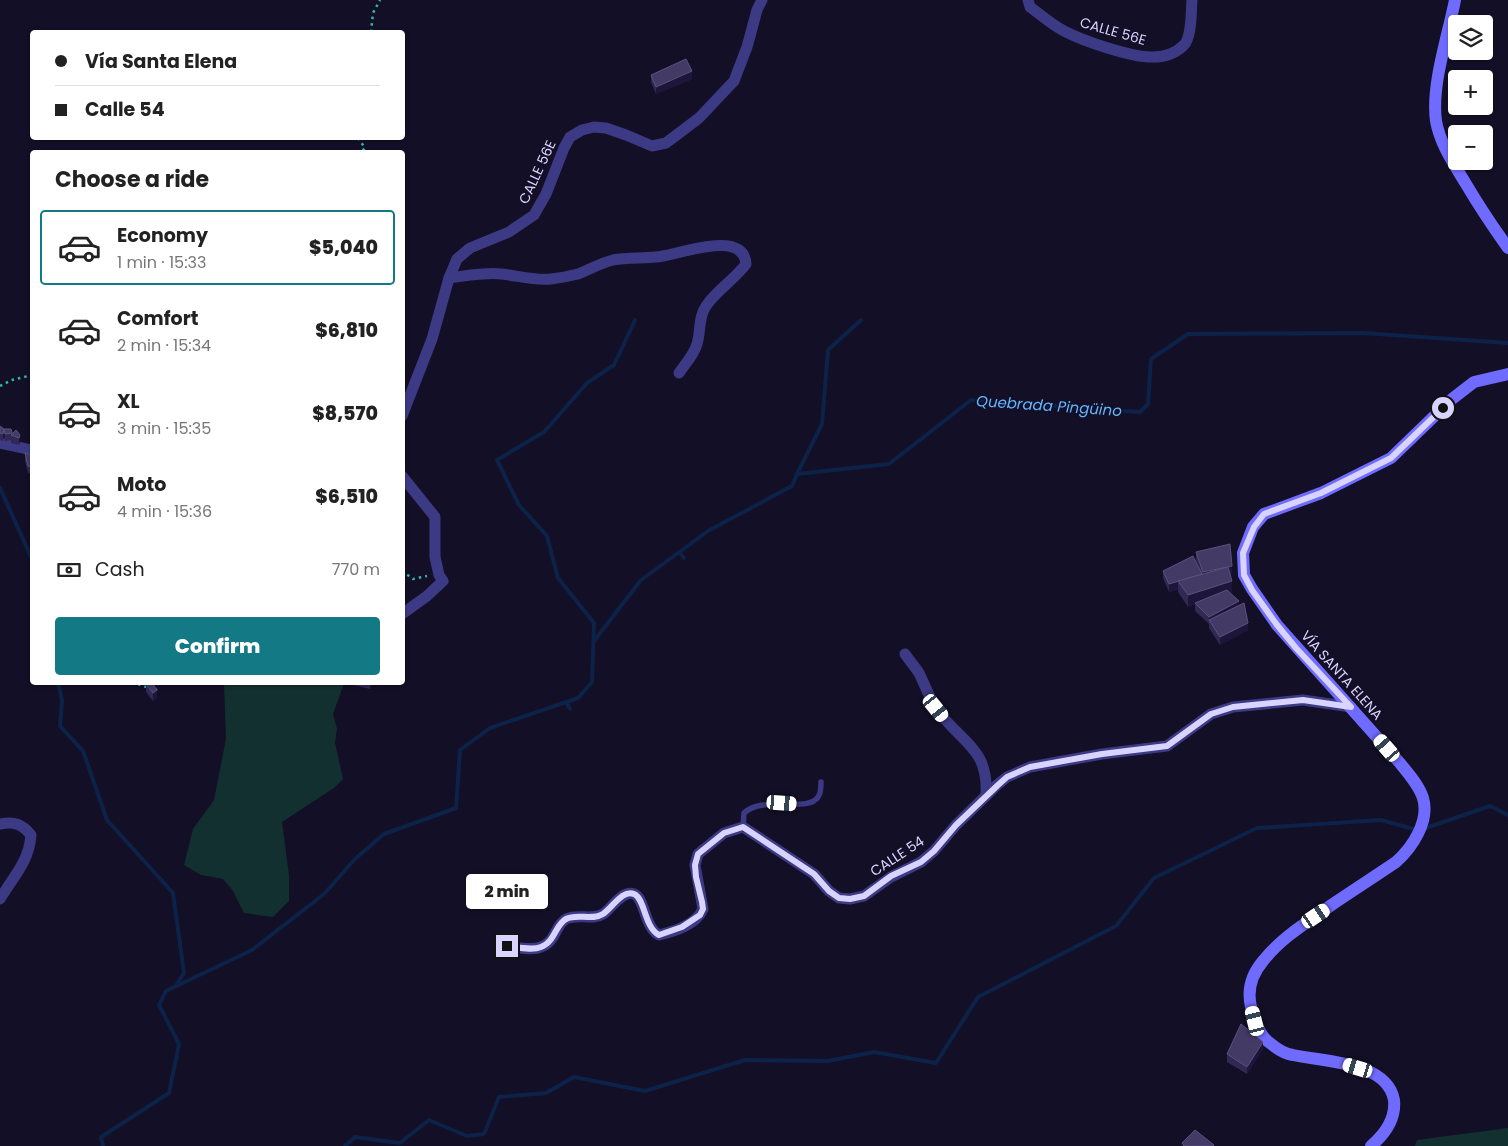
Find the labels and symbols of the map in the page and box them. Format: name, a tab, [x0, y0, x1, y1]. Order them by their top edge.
street label: CALLE 56E	[1078, 12, 1148, 50]
street label: CALLE 56E	[514, 137, 560, 207]
water label: Quebrada Pingüino	[976, 390, 1123, 421]
route start	[1432, 397, 1454, 419]
street label: VÍA SANTA ELENA	[1296, 626, 1388, 724]
car	[920, 692, 951, 724]
car	[1371, 732, 1402, 764]
car	[766, 794, 797, 812]
street label: CALLE 54	[866, 831, 928, 881]
callout: 2 min	[466, 874, 548, 908]
car	[1299, 901, 1332, 931]
route end	[496, 935, 518, 957]
car	[1244, 1005, 1265, 1037]
car	[1341, 1056, 1374, 1080]

